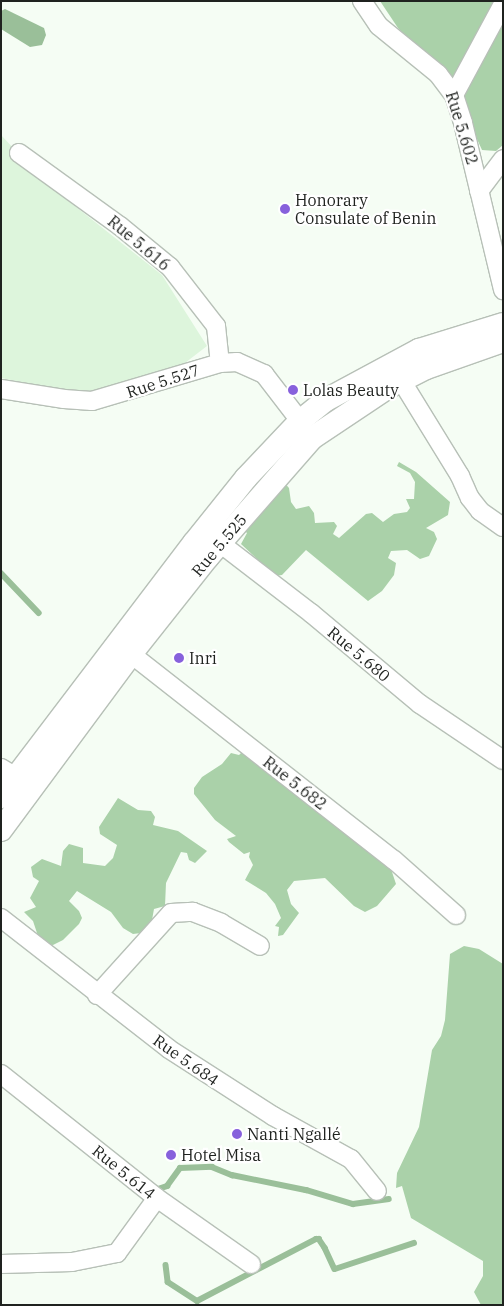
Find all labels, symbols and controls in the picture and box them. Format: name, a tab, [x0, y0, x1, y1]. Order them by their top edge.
street label: Rue 5.602	[442, 89, 482, 167]
place label: Honorary Consulate of Benin	[295, 190, 436, 228]
marker: Honorary Consulate of Benin	[279, 203, 291, 215]
street label: Rue 5.616	[104, 211, 174, 275]
street label: Rue 5.527	[124, 360, 202, 402]
place label: Lolas Beauty	[303, 380, 399, 400]
marker: Lolas Beauty	[287, 384, 299, 396]
street label: Rue 5.525	[187, 510, 251, 580]
street label: Rue 5.680	[324, 622, 394, 686]
place label: Inri	[189, 648, 217, 668]
marker: Inri	[173, 652, 185, 664]
street label: Rue 5.682	[259, 752, 331, 814]
street label: Rue 5.684	[150, 1030, 222, 1090]
place label: Nanti Ngallé	[247, 1124, 341, 1144]
marker: Nanti Ngallé	[231, 1128, 243, 1140]
street label: Rue 5.614	[89, 1141, 159, 1203]
place label: Hotel Misa	[181, 1145, 261, 1165]
marker: Hotel Misa	[165, 1149, 177, 1161]

